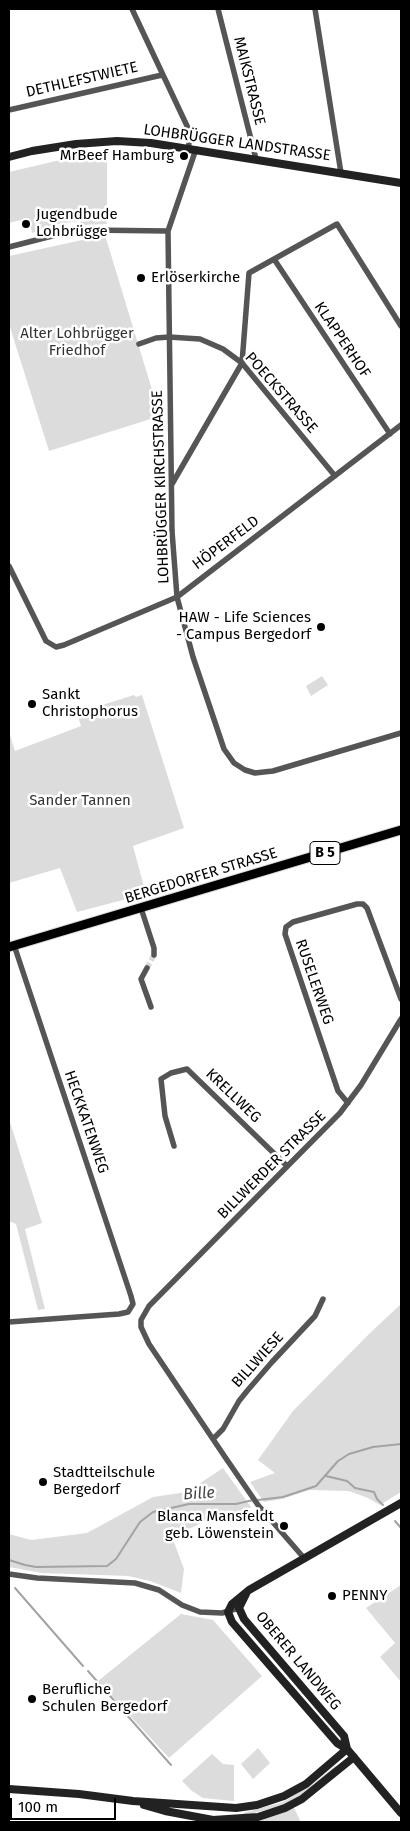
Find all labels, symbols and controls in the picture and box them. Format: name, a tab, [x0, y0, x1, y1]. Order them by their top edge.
street label: MAIKSTRASSE	[229, 35, 269, 127]
street label: DETHLEFSTWIETE	[24, 58, 140, 102]
street label: LOHBRÜGGER LANDSTRASSE	[142, 121, 332, 165]
place label: MrBeef Hamburg	[60, 147, 174, 165]
marker: MrBeef Hamburg	[178, 150, 190, 162]
place label: Jugendbude Lohbrügge	[36, 206, 118, 241]
marker: Jugendbude Lohbrügge	[20, 218, 32, 230]
place label: Erlöserkirche	[151, 269, 240, 287]
marker: Erlöserkirche	[135, 272, 147, 284]
street label: KLAPPERHOF	[310, 299, 374, 381]
park label: Alter Lohbrügger Friedhof	[20, 325, 134, 360]
street label: POECKSTRASSE	[241, 349, 321, 437]
street label: LOHBRÜGGER KIRCHSTRASSE	[149, 390, 173, 584]
street label: HÖPERFELD	[189, 512, 263, 574]
place label: HAW - Life Sciences - Campus Bergedorf	[176, 609, 311, 644]
marker: HAW - Life Sciences - Campus Bergedorf	[315, 621, 327, 633]
place label: Sankt Christophorus	[42, 686, 138, 721]
marker: Sankt Christophorus	[26, 698, 38, 710]
park label: Sander Tannen	[29, 792, 131, 810]
road number: B 5	[310, 841, 340, 864]
street label: BERGEDORFER STRASSE	[123, 844, 279, 908]
street label: RUSELERWEG	[291, 937, 337, 1027]
street label: KRELLWEG	[202, 1065, 264, 1127]
street label: HECKKATENWEG	[60, 1068, 112, 1176]
street label: BILLWERDER STRASSE	[214, 1107, 330, 1223]
street label: BILLWIESE	[228, 1328, 288, 1392]
place label: Stadtteilschule Bergedorf	[53, 1464, 155, 1499]
marker: Stadtteilschule Bergedorf	[37, 1476, 49, 1488]
water label: Bille	[183, 1483, 215, 1505]
place label: Blanca Mansfeldt geb. Löwenstein	[157, 1508, 274, 1543]
marker: Blanca Mansfeldt geb. Löwenstein	[278, 1520, 290, 1532]
place label: PENNY	[342, 1587, 387, 1605]
marker: PENNY	[326, 1590, 338, 1602]
street label: OBERER LANDWEG	[251, 1608, 345, 1714]
place label: Berufliche Schulen Bergedorf	[42, 1681, 167, 1716]
marker: Berufliche Schulen Bergedorf	[26, 1693, 38, 1705]
scale bar	[12, 1788, 119, 1820]
text: 100 m	[18, 1798, 58, 1816]

